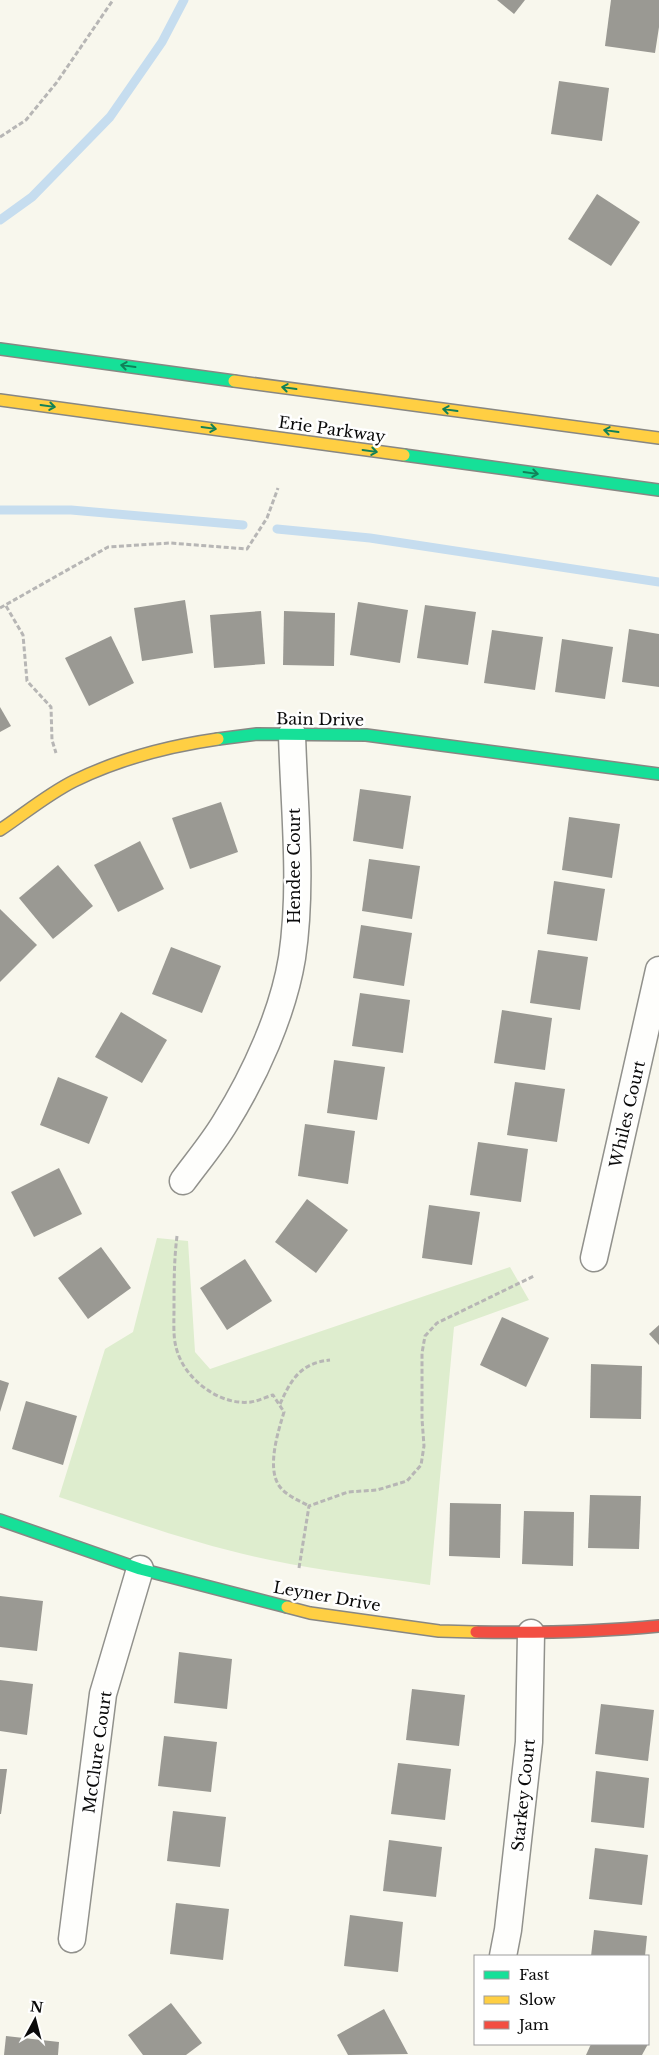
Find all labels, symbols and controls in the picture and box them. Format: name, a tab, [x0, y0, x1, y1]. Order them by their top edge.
one-way arrow	[120, 361, 136, 371]
one-way arrow	[281, 383, 297, 393]
one-way arrow	[40, 402, 56, 412]
one-way arrow	[442, 405, 458, 415]
street label: Erie Parkway	[277, 412, 388, 447]
one-way arrow	[201, 424, 217, 434]
one-way arrow	[603, 426, 619, 436]
one-way arrow	[362, 446, 378, 456]
one-way arrow	[523, 468, 539, 478]
street label: Bain Drive	[276, 708, 364, 730]
street label: Hendee Court	[284, 808, 304, 924]
street label: Whiles Court	[605, 1058, 649, 1171]
street label: Leyner Drive	[272, 1577, 382, 1615]
street label: McClure Court	[79, 1690, 115, 1814]
street label: Starkey Court	[507, 1738, 539, 1852]
legend	[474, 1955, 649, 2045]
text: Fast	[519, 1965, 550, 1984]
text: Slow	[519, 1990, 556, 2009]
north arrow	[10, 1995, 60, 2045]
text: N	[29, 1997, 44, 2017]
text: Jam	[517, 2015, 549, 2034]

